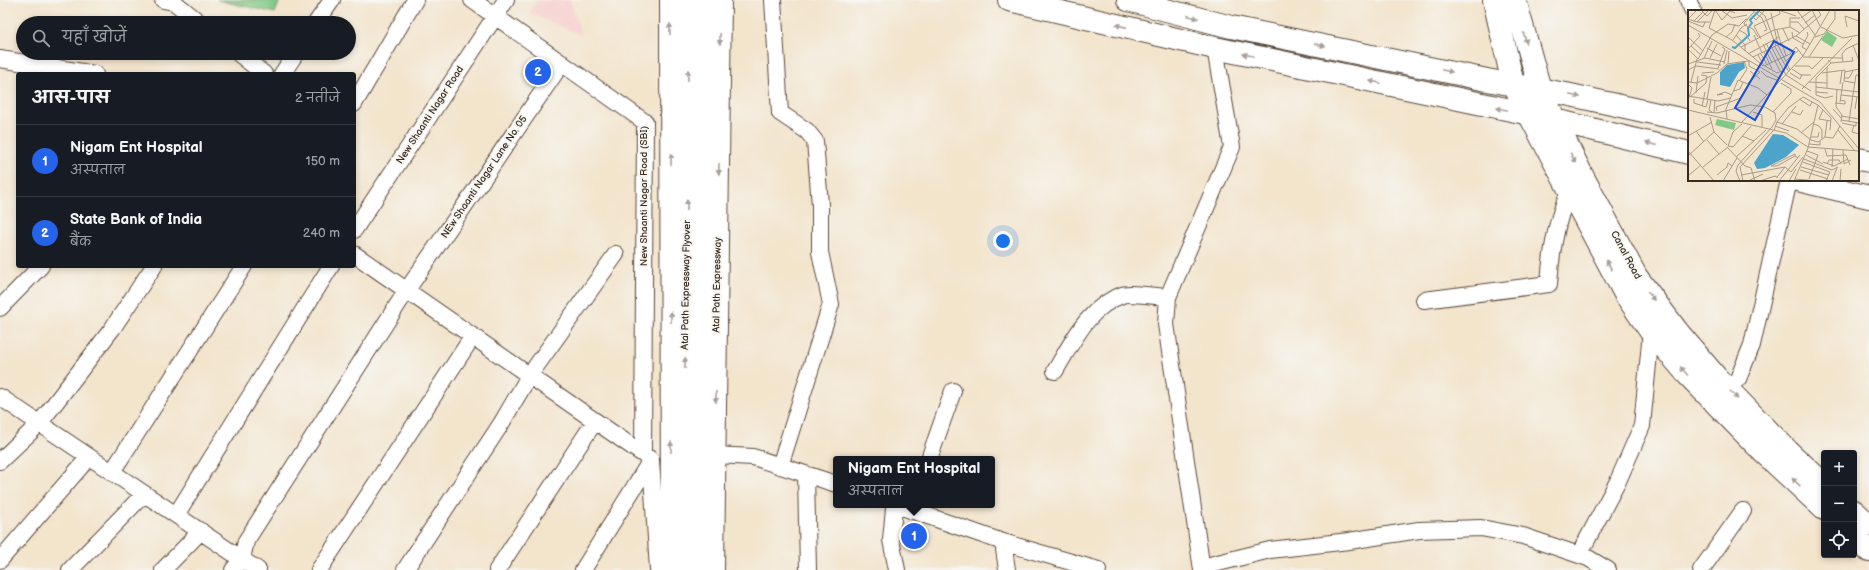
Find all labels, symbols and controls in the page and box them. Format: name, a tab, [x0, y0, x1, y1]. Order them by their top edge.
inset map	[1688, 10, 1859, 181]
one-way arrow	[1187, 14, 1199, 20]
search box	[16, 16, 356, 60]
one-way arrow	[667, 22, 673, 35]
one-way arrow	[1115, 23, 1127, 29]
icon: search	[30, 27, 52, 49]
text: यहाँ खोजें	[62, 28, 127, 47]
one-way arrow	[1522, 32, 1528, 44]
one-way arrow	[717, 33, 723, 46]
one-way arrow	[1314, 42, 1326, 48]
one-way arrow	[1242, 52, 1254, 58]
pin: 2	[525, 57, 551, 87]
street label: New Shaanti Nagar Road	[394, 64, 466, 166]
one-way arrow	[685, 68, 691, 81]
one-way arrow	[1441, 69, 1453, 75]
one-way arrow	[1369, 79, 1381, 85]
text: आस-पास	[32, 88, 110, 108]
text: 2 नतीजे	[295, 90, 340, 106]
one-way arrow	[1569, 93, 1581, 99]
one-way arrow	[1496, 105, 1509, 111]
street label: NEw Shaanti Nagar Lane No. 05	[438, 113, 530, 241]
street label: New Shaanti Nagar Road (SBI)	[638, 125, 650, 266]
text: Nigam Ent Hospital	[70, 138, 203, 157]
one-way arrow	[1645, 141, 1657, 147]
one-way arrow	[668, 152, 674, 165]
one-way arrow	[1570, 152, 1577, 164]
text: 1	[42, 153, 48, 169]
text: 150 m	[306, 153, 340, 169]
text: अस्पताल	[70, 162, 125, 178]
one-way arrow	[716, 163, 722, 176]
one-way arrow	[684, 198, 690, 211]
text: State Bank of India	[70, 210, 202, 229]
street label: Atal Path Expressway Flyover	[679, 220, 693, 350]
text: 2	[41, 225, 49, 241]
text: 240 m	[303, 225, 340, 241]
street label: Canal Road	[1608, 229, 1644, 282]
your location	[993, 231, 1013, 251]
text: बैंक	[70, 234, 91, 250]
street label: Atal Path Expressway	[710, 237, 724, 333]
one-way arrow	[1605, 259, 1612, 271]
one-way arrow	[1646, 290, 1655, 301]
one-way arrow	[668, 310, 674, 323]
one-way arrow	[682, 356, 688, 369]
one-way arrow	[1679, 365, 1688, 376]
one-way arrow	[1729, 390, 1739, 400]
one-way arrow	[713, 391, 719, 404]
one-way arrow	[668, 440, 674, 453]
map controls	[1821, 450, 1857, 558]
button: +	[1821, 450, 1857, 486]
popup	[833, 456, 995, 508]
text: Nigam Ent Hospital	[848, 459, 980, 478]
one-way arrow	[1791, 478, 1800, 487]
text: अस्पताल	[848, 483, 903, 499]
button: −	[1821, 486, 1857, 522]
pin: 1	[901, 521, 927, 551]
button: locate	[1821, 522, 1857, 558]

